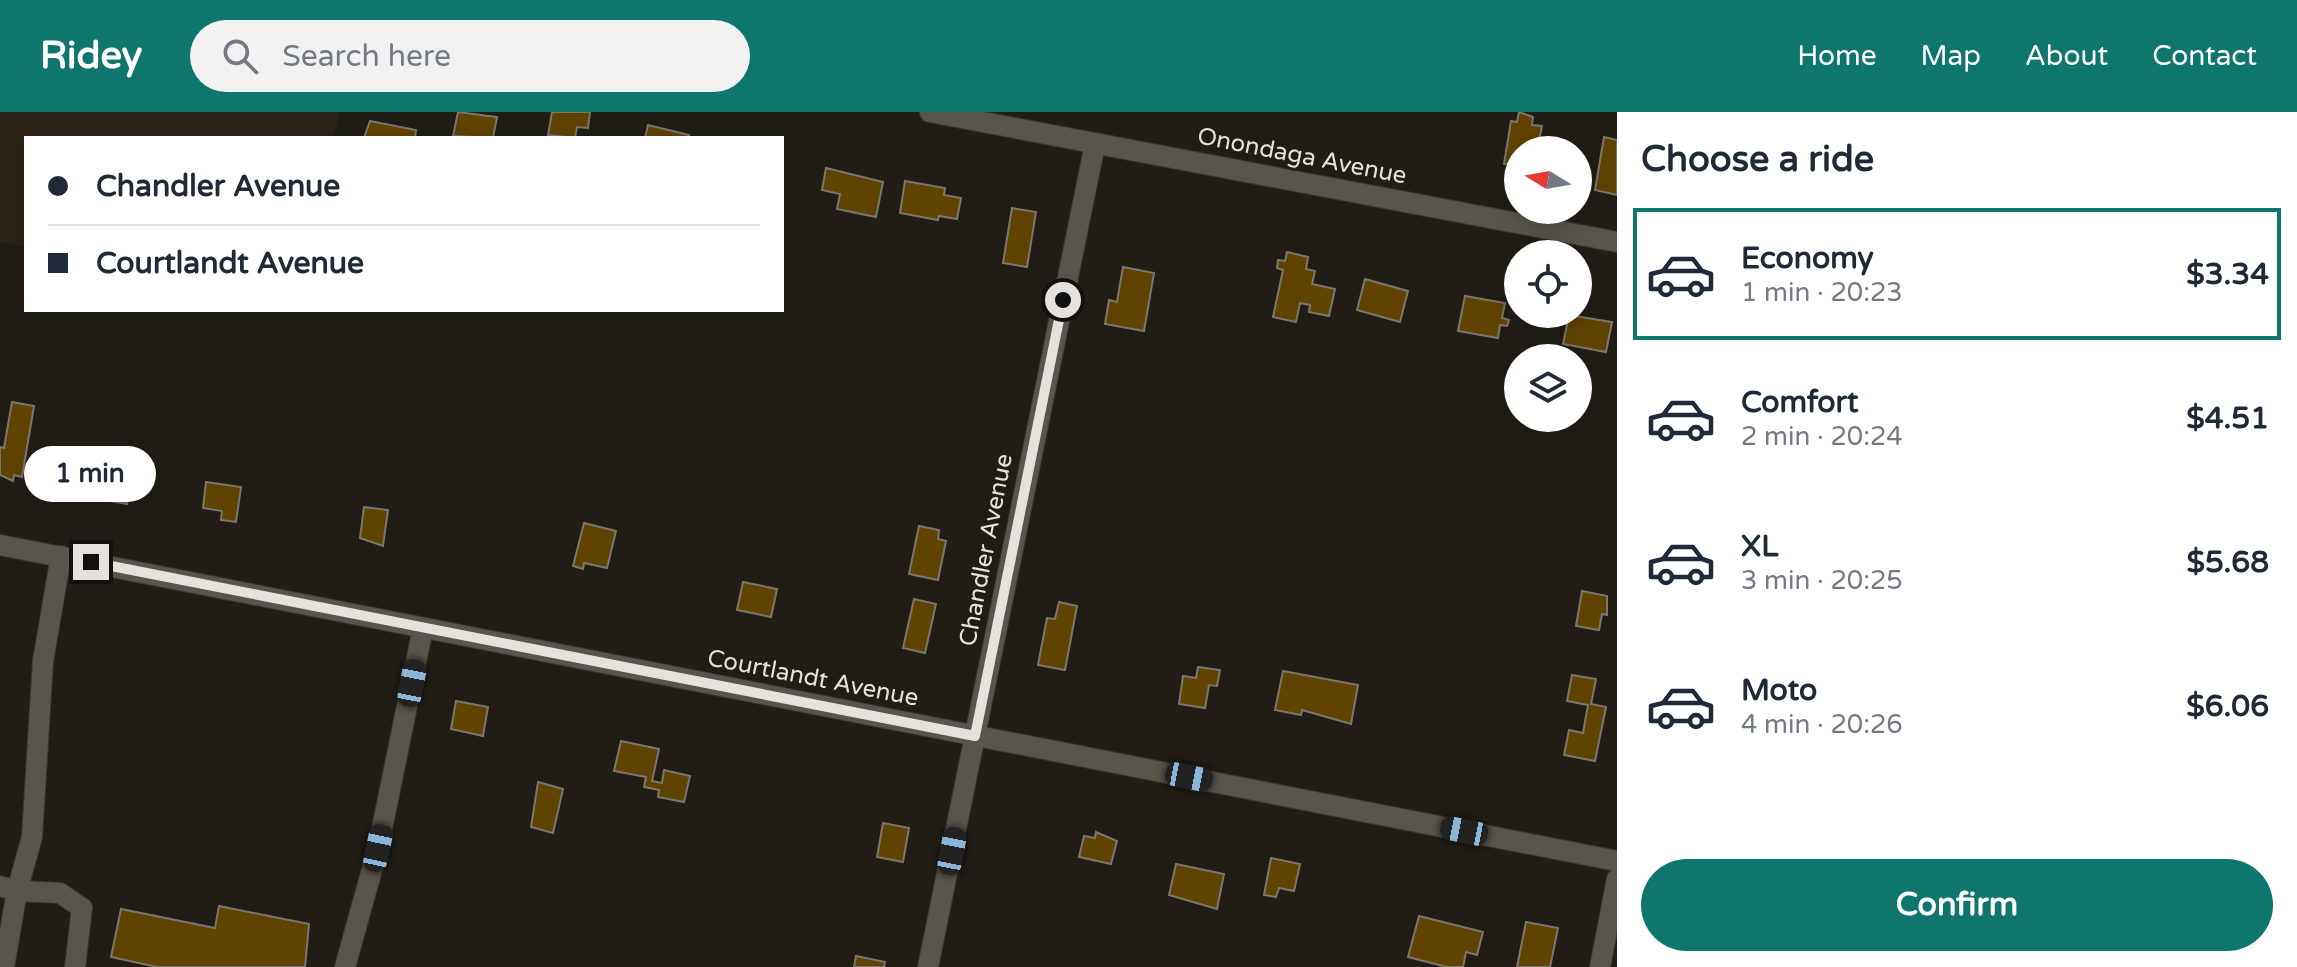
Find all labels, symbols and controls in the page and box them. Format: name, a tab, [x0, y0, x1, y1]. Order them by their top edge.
search box	[190, 20, 750, 92]
text: Ridey	[40, 33, 142, 79]
icon: search	[218, 34, 262, 78]
text: Search here	[282, 38, 451, 75]
text: Home	[1797, 39, 1877, 73]
text: Map	[1921, 39, 1981, 73]
text: About	[2025, 39, 2108, 73]
text: Contact	[2152, 39, 2257, 73]
street label: Onondaga Avenue	[1195, 121, 1409, 191]
north arrow	[1504, 136, 1592, 224]
map controls	[1504, 136, 1592, 432]
text: Choose a ride	[1641, 138, 1874, 181]
text: Chandler Avenue	[96, 168, 340, 205]
icon: car	[1645, 238, 1717, 310]
button: locate	[1504, 240, 1592, 328]
text: Economy	[1741, 240, 1874, 277]
text: Courtlandt Avenue	[96, 245, 364, 282]
text: $3.34	[2186, 256, 2269, 293]
text: 1 min · 20:23	[1741, 277, 1903, 308]
route start	[1045, 282, 1081, 318]
button: layers	[1504, 344, 1592, 432]
icon: car	[1645, 382, 1717, 454]
text: Comfort	[1741, 384, 1859, 421]
text: $4.51	[2186, 400, 2269, 437]
text: 2 min · 20:24	[1741, 421, 1903, 452]
callout: 1 min	[25, 446, 157, 502]
street label: Chandler Avenue	[953, 451, 1019, 649]
text: 1 min	[55, 458, 125, 489]
icon: car	[1645, 526, 1717, 598]
text: XL	[1741, 528, 1778, 565]
route end	[73, 544, 109, 580]
text: $5.68	[2187, 544, 2269, 581]
text: 3 min · 20:25	[1741, 565, 1903, 596]
street label: Courtlandt Avenue	[705, 643, 921, 713]
car	[396, 657, 428, 709]
icon: car	[1645, 670, 1717, 742]
text: Moto	[1741, 672, 1817, 709]
text: $6.06	[2186, 688, 2269, 725]
text: 4 min · 20:26	[1741, 709, 1903, 740]
car	[1163, 761, 1215, 793]
car	[1438, 815, 1490, 847]
car	[361, 822, 395, 874]
car	[936, 825, 968, 877]
button: Confirm	[1641, 859, 2273, 951]

